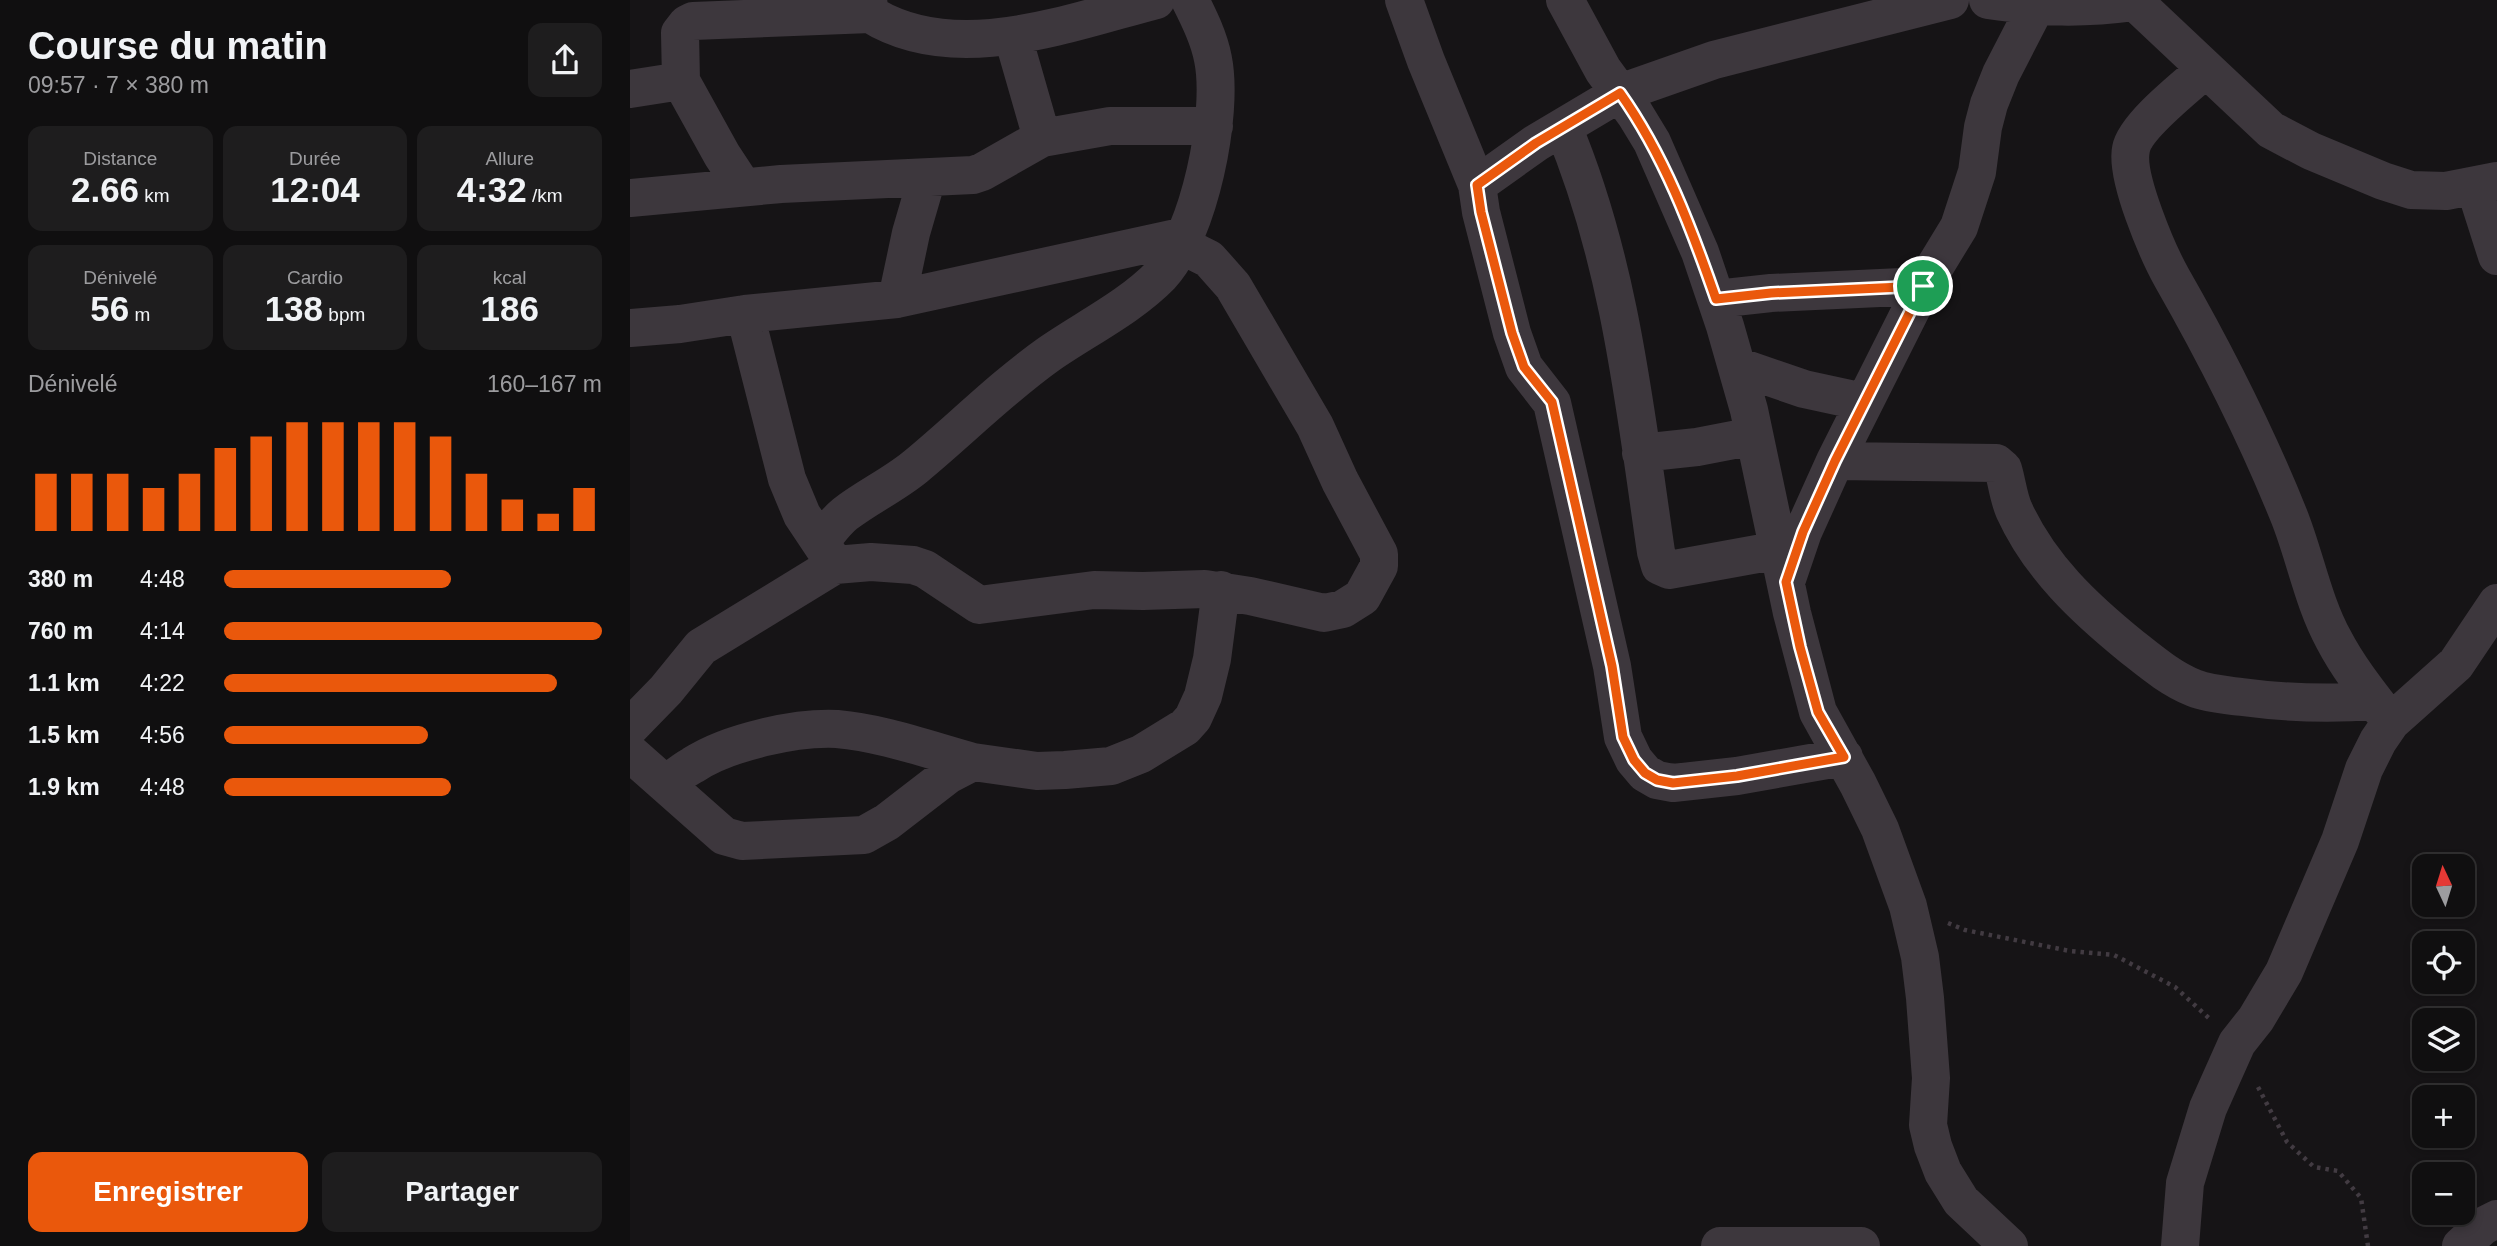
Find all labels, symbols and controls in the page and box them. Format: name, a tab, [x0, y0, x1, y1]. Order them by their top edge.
button: share	[528, 23, 602, 97]
text: Course du matin	[28, 25, 328, 67]
text: 09:57 · 7 × 380 m	[28, 72, 209, 98]
text: Distance	[83, 148, 157, 169]
text: Durée	[289, 148, 341, 169]
text: Allure	[485, 148, 534, 169]
text: 2.66	[71, 170, 139, 209]
text: 12:04	[270, 170, 360, 209]
text: 4:32	[457, 170, 527, 209]
text: km	[139, 185, 170, 206]
text: /km	[527, 185, 563, 206]
pin	[1893, 256, 1953, 316]
text: Dénivelé	[83, 267, 157, 288]
text: Cardio	[287, 267, 343, 288]
text: kcal	[493, 267, 527, 288]
icon: arrive	[1904, 267, 1942, 305]
text: 56	[90, 289, 129, 328]
text: 138	[265, 289, 323, 328]
text: 186	[480, 289, 539, 328]
text: m	[129, 304, 150, 325]
text: bpm	[323, 304, 365, 325]
text: Dénivelé	[28, 371, 118, 397]
text: 160–167 m	[487, 371, 602, 397]
text: 380 m	[28, 566, 93, 592]
text: 4:48	[140, 566, 185, 592]
text: 760 m	[28, 618, 93, 644]
text: 4:14	[140, 618, 185, 644]
text: 1.1 km	[28, 670, 100, 696]
text: 4:22	[140, 670, 185, 696]
text: 1.5 km	[28, 722, 100, 748]
text: 4:56	[140, 722, 185, 748]
text: 1.9 km	[28, 774, 100, 800]
text: 4:48	[140, 774, 185, 800]
north arrow	[2412, 854, 2474, 917]
map controls	[2412, 854, 2475, 1225]
button: locate	[2412, 931, 2475, 994]
button: layers	[2412, 1008, 2475, 1071]
button: +	[2412, 1085, 2475, 1148]
button: Enregistrer	[28, 1152, 308, 1232]
button: Partager	[322, 1152, 602, 1232]
button: −	[2412, 1162, 2475, 1225]

